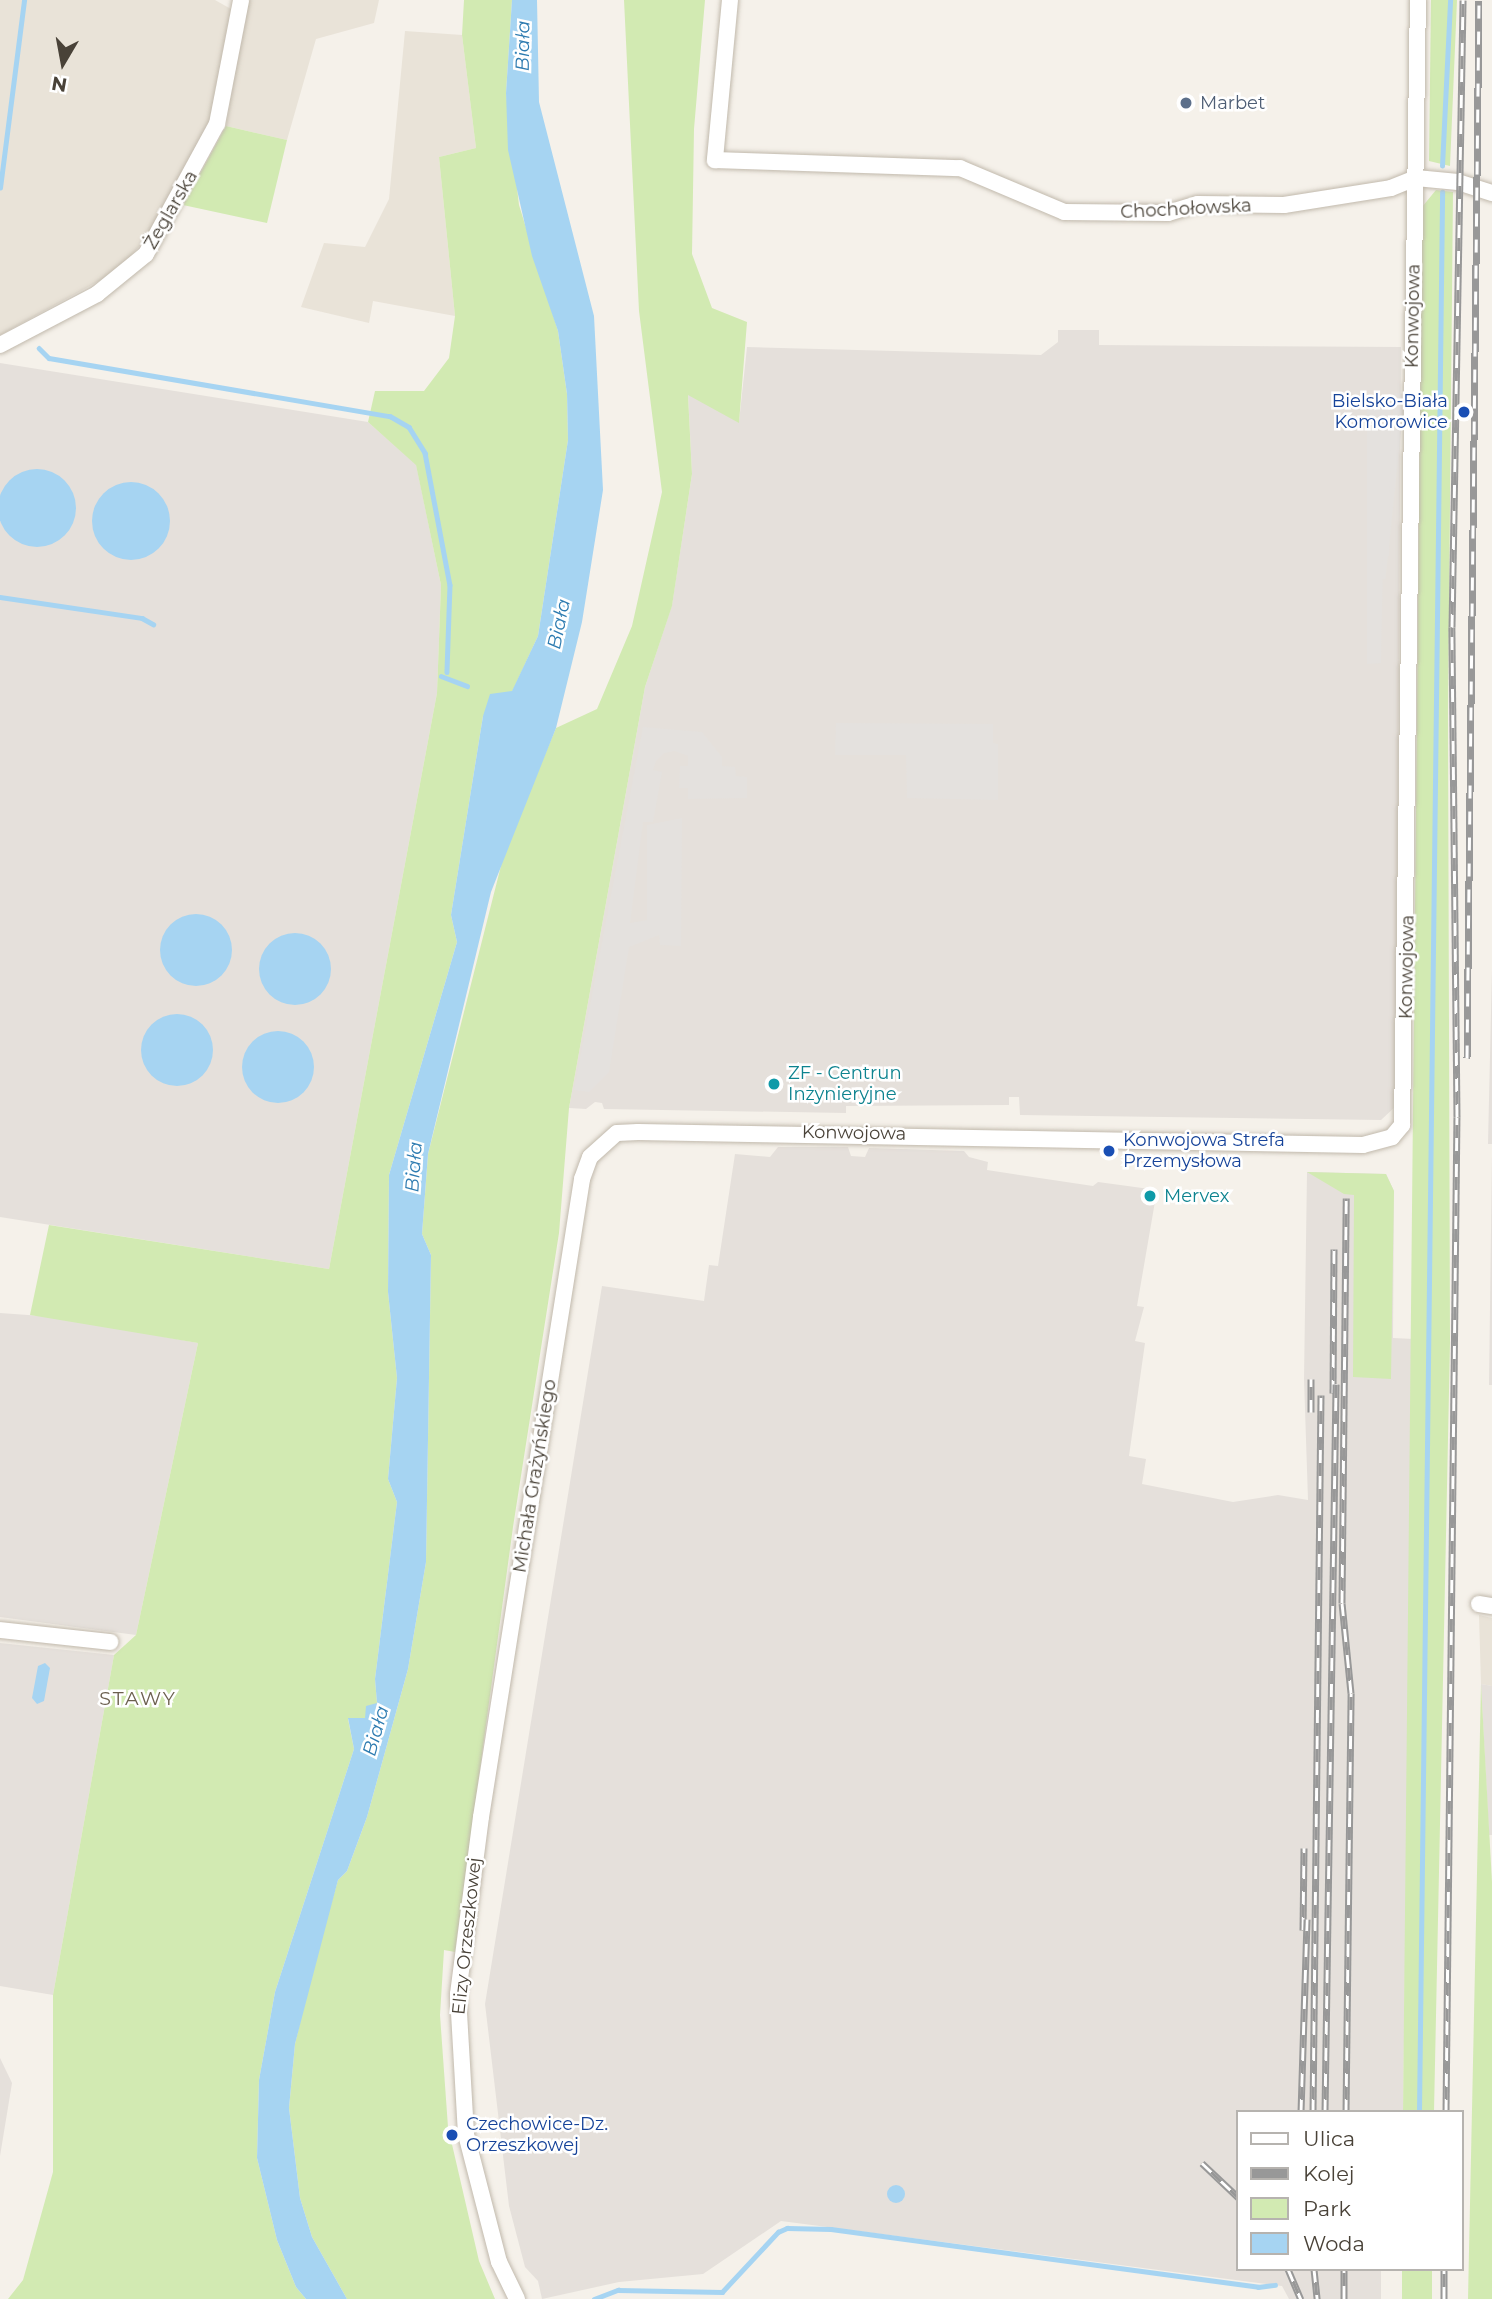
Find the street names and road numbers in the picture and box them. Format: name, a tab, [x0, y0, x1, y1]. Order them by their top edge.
street label: Żeglarska	[140, 167, 202, 253]
street label: Chochołowska	[1120, 195, 1252, 223]
street label: Konwojowa	[1401, 264, 1425, 368]
street label: Konwojowa	[1395, 915, 1419, 1019]
street label: Konwojowa	[802, 1121, 906, 1145]
street label: Michała Grażyńskiego	[509, 1378, 561, 1574]
street label: Elizy Orzeszkowej	[448, 1856, 486, 2016]

